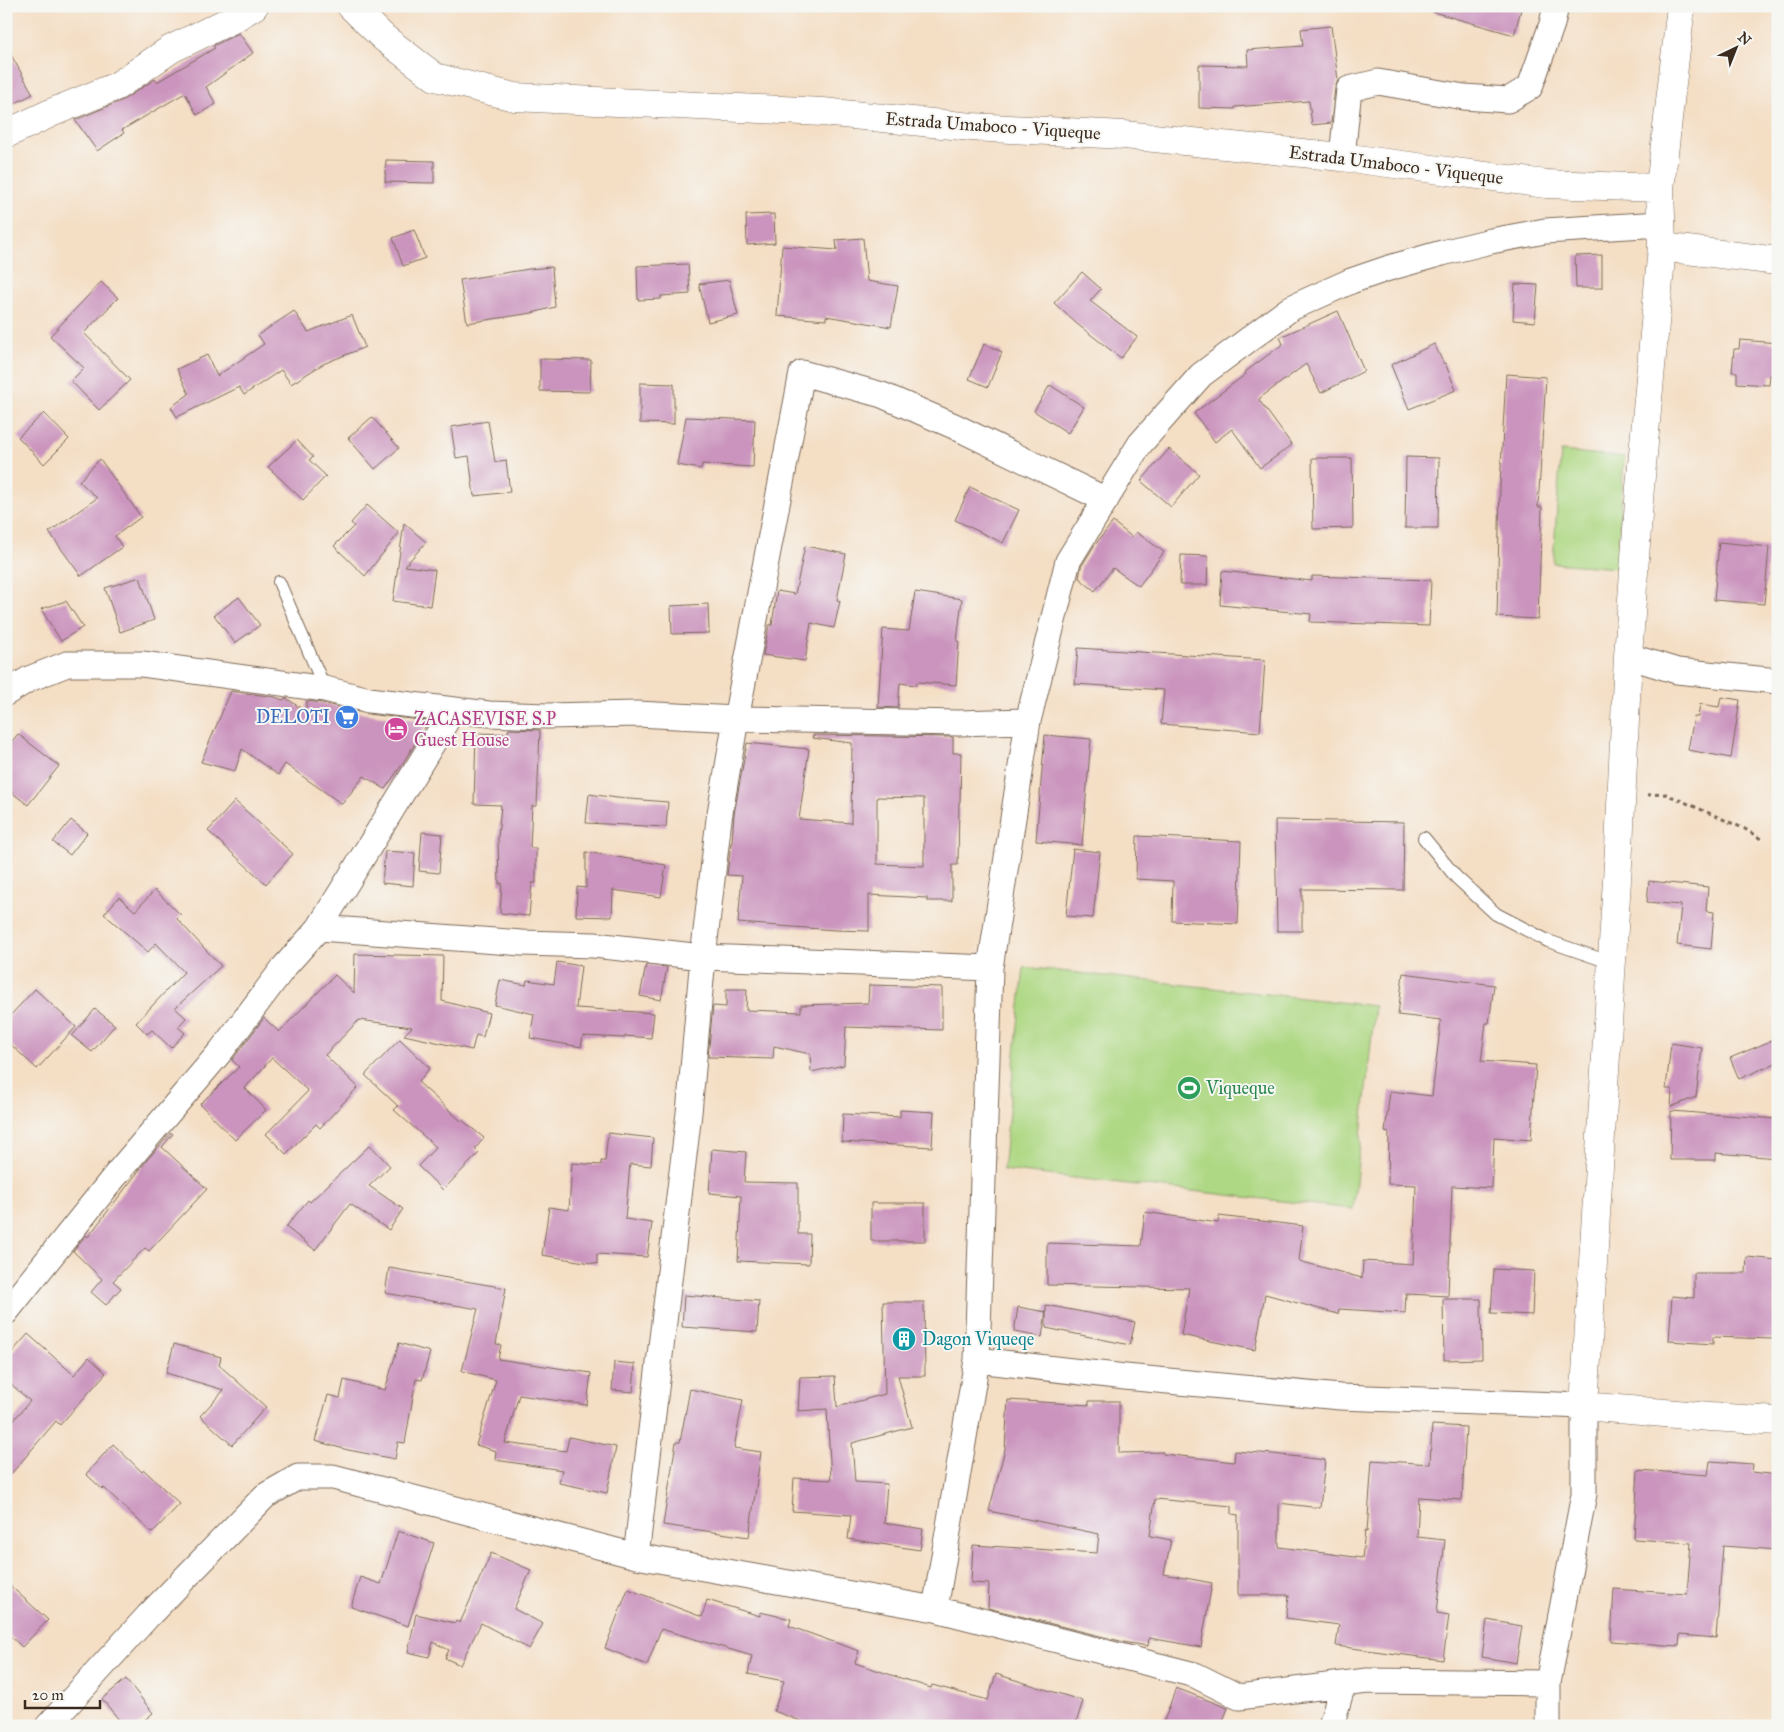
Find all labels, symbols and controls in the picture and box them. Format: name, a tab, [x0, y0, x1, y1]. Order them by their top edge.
north arrow	[1712, 22, 1762, 72]
text: N	[1734, 29, 1755, 49]
street label: Estrada Umaboco - Viqueque	[884, 107, 1101, 145]
street label: Estrada Umaboco - Viqueque	[1287, 141, 1504, 190]
supermarket icon: DELOTI	[334, 704, 360, 730]
place label: DELOTI	[256, 706, 330, 728]
place label: ZACASEVISE S.P Guest House	[414, 708, 556, 751]
hotel icon: ZACASEVISE S.P Guest House	[383, 716, 409, 742]
sports icon: Viqueque	[1176, 1075, 1202, 1101]
place label: Viqueque	[1205, 1077, 1275, 1100]
building icon: Dagon Viqueqe	[891, 1326, 917, 1352]
place label: Dagon Viqueqe	[922, 1328, 1034, 1351]
scale bar	[25, 1677, 100, 1709]
text: 20 m	[32, 1686, 64, 1704]

